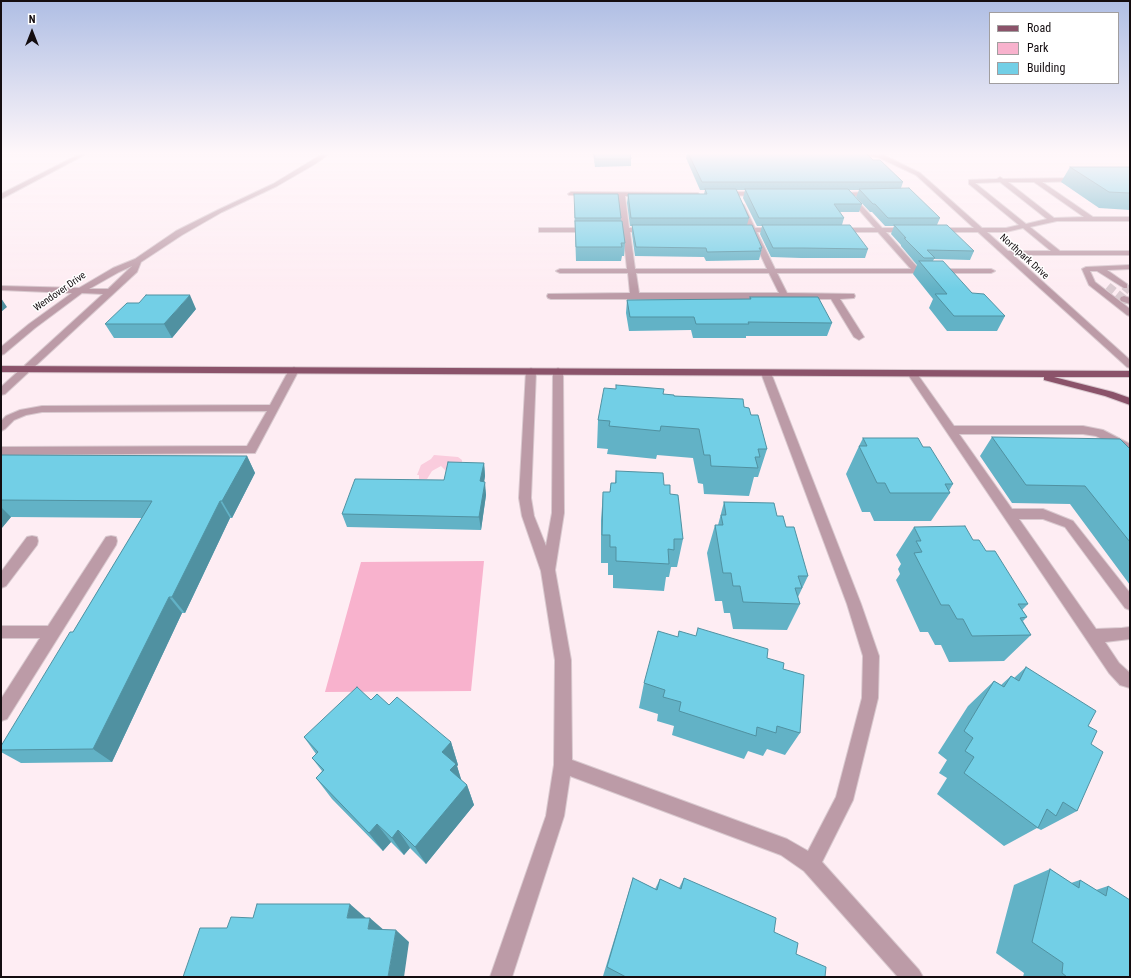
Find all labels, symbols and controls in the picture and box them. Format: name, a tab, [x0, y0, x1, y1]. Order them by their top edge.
north arrow	[12, 12, 52, 52]
legend	[989, 12, 1119, 84]
text: N	[29, 13, 35, 26]
text: Road	[1027, 21, 1051, 35]
text: Park	[1027, 41, 1048, 55]
text: Building	[1027, 61, 1065, 75]
street label: Northpark Drive	[997, 232, 1051, 282]
street label: Wendover Drive	[32, 270, 88, 314]

